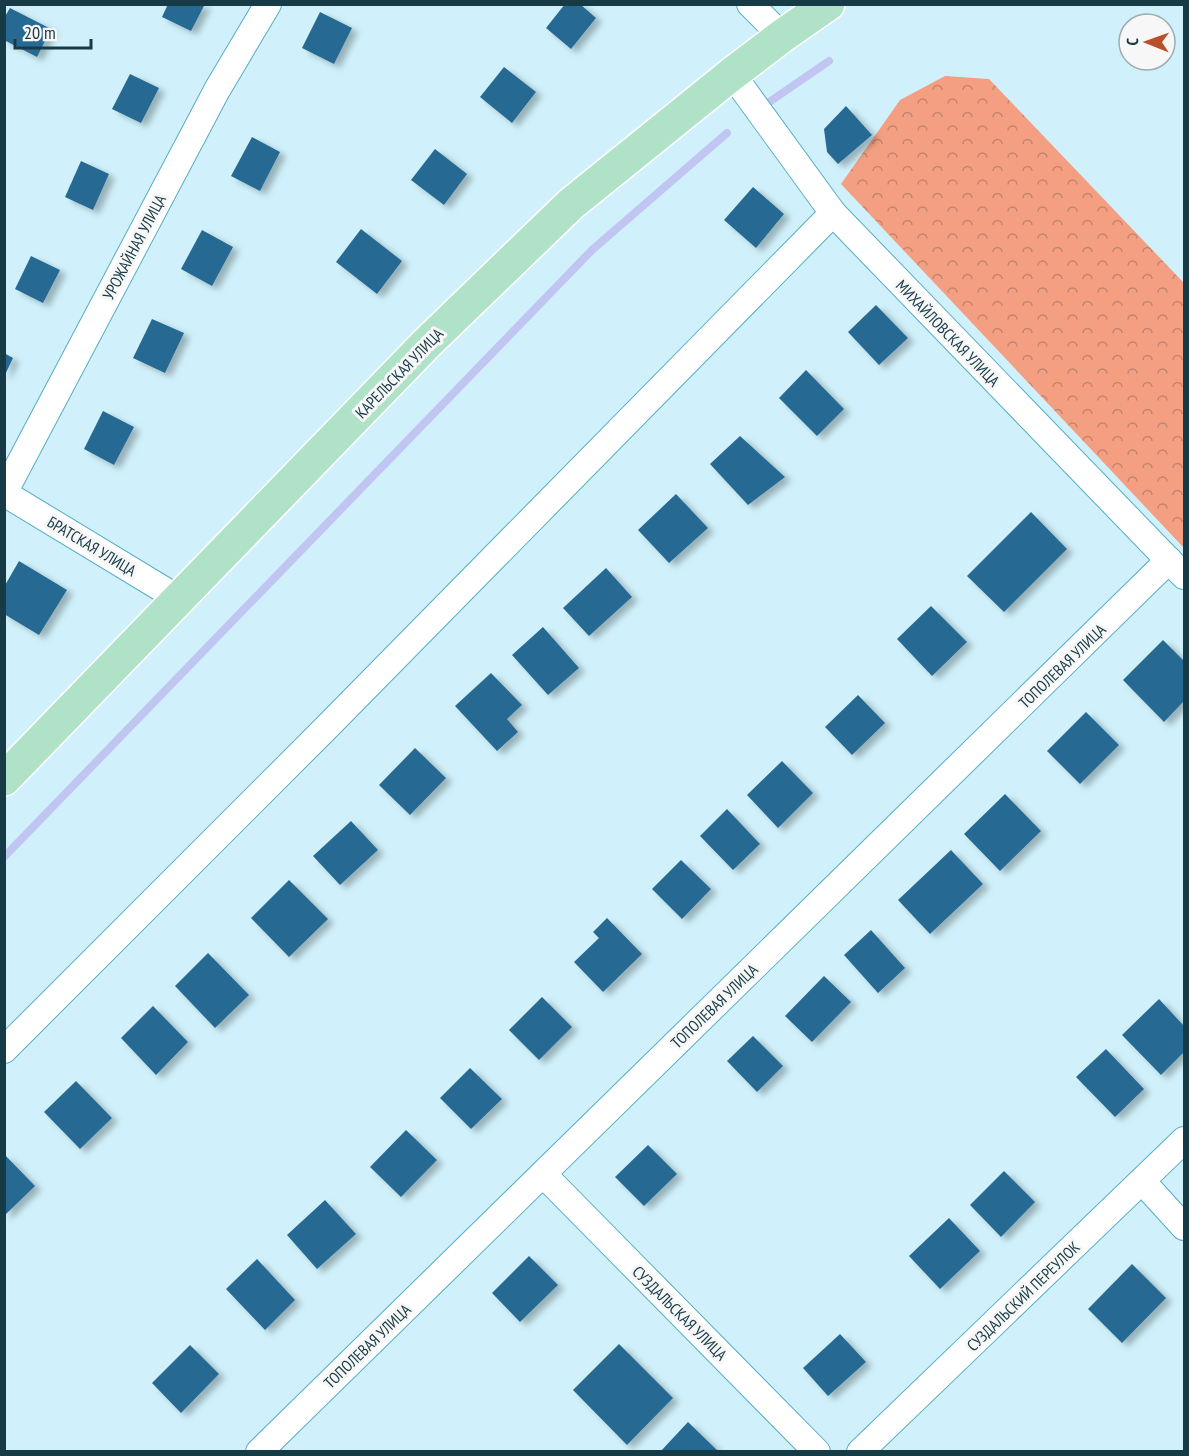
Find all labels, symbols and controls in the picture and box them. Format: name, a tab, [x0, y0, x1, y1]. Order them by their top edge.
scale bar	[15, 12, 92, 50]
north arrow	[1117, 12, 1177, 72]
text: 20 m	[24, 21, 56, 44]
text: С	[1122, 37, 1142, 46]
street label: УРОЖАЙНАЯ УЛИЦА	[98, 191, 170, 303]
street label: МИХАЙЛОВСКАЯ УЛИЦА	[892, 275, 1004, 391]
street label: КАРЕЛЬСКАЯ УЛИЦА	[351, 323, 447, 422]
street label: БРАТСКАЯ УЛИЦА	[44, 512, 140, 581]
street label: ТОПОЛЕВАЯ УЛИЦА	[1014, 619, 1110, 712]
street label: ТОПОЛЕВАЯ УЛИЦА	[666, 959, 762, 1052]
street label: СУЗДАЛЬСКИЙ ПЕРЕУЛОК	[962, 1237, 1084, 1355]
street label: СУЗДАЛЬСКАЯ УЛИЦА	[629, 1262, 732, 1365]
street label: ТОПОЛЕВАЯ УЛИЦА	[319, 1299, 415, 1392]

